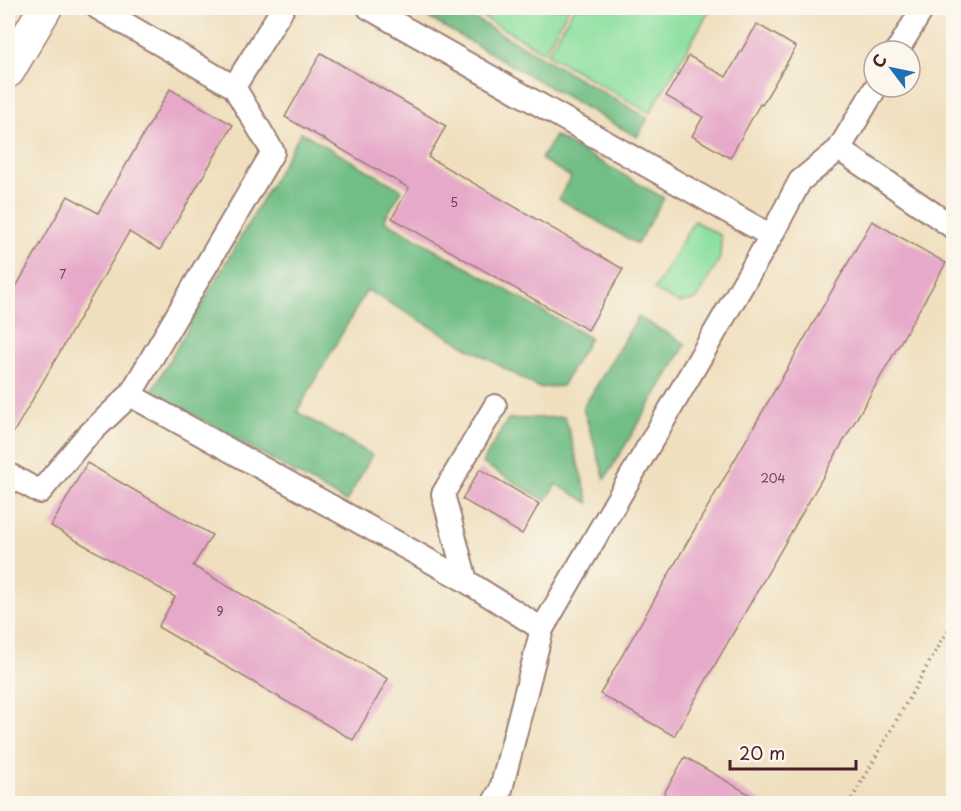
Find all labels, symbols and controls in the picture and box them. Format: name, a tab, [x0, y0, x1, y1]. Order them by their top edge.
north arrow	[862, 39, 922, 99]
text: С	[865, 49, 892, 72]
house number: 5	[450, 193, 458, 211]
house number: 7	[60, 265, 67, 283]
house number: 204	[760, 469, 786, 487]
house number: 9	[216, 602, 224, 620]
scale bar	[730, 733, 856, 771]
text: 20 m	[739, 739, 785, 766]

